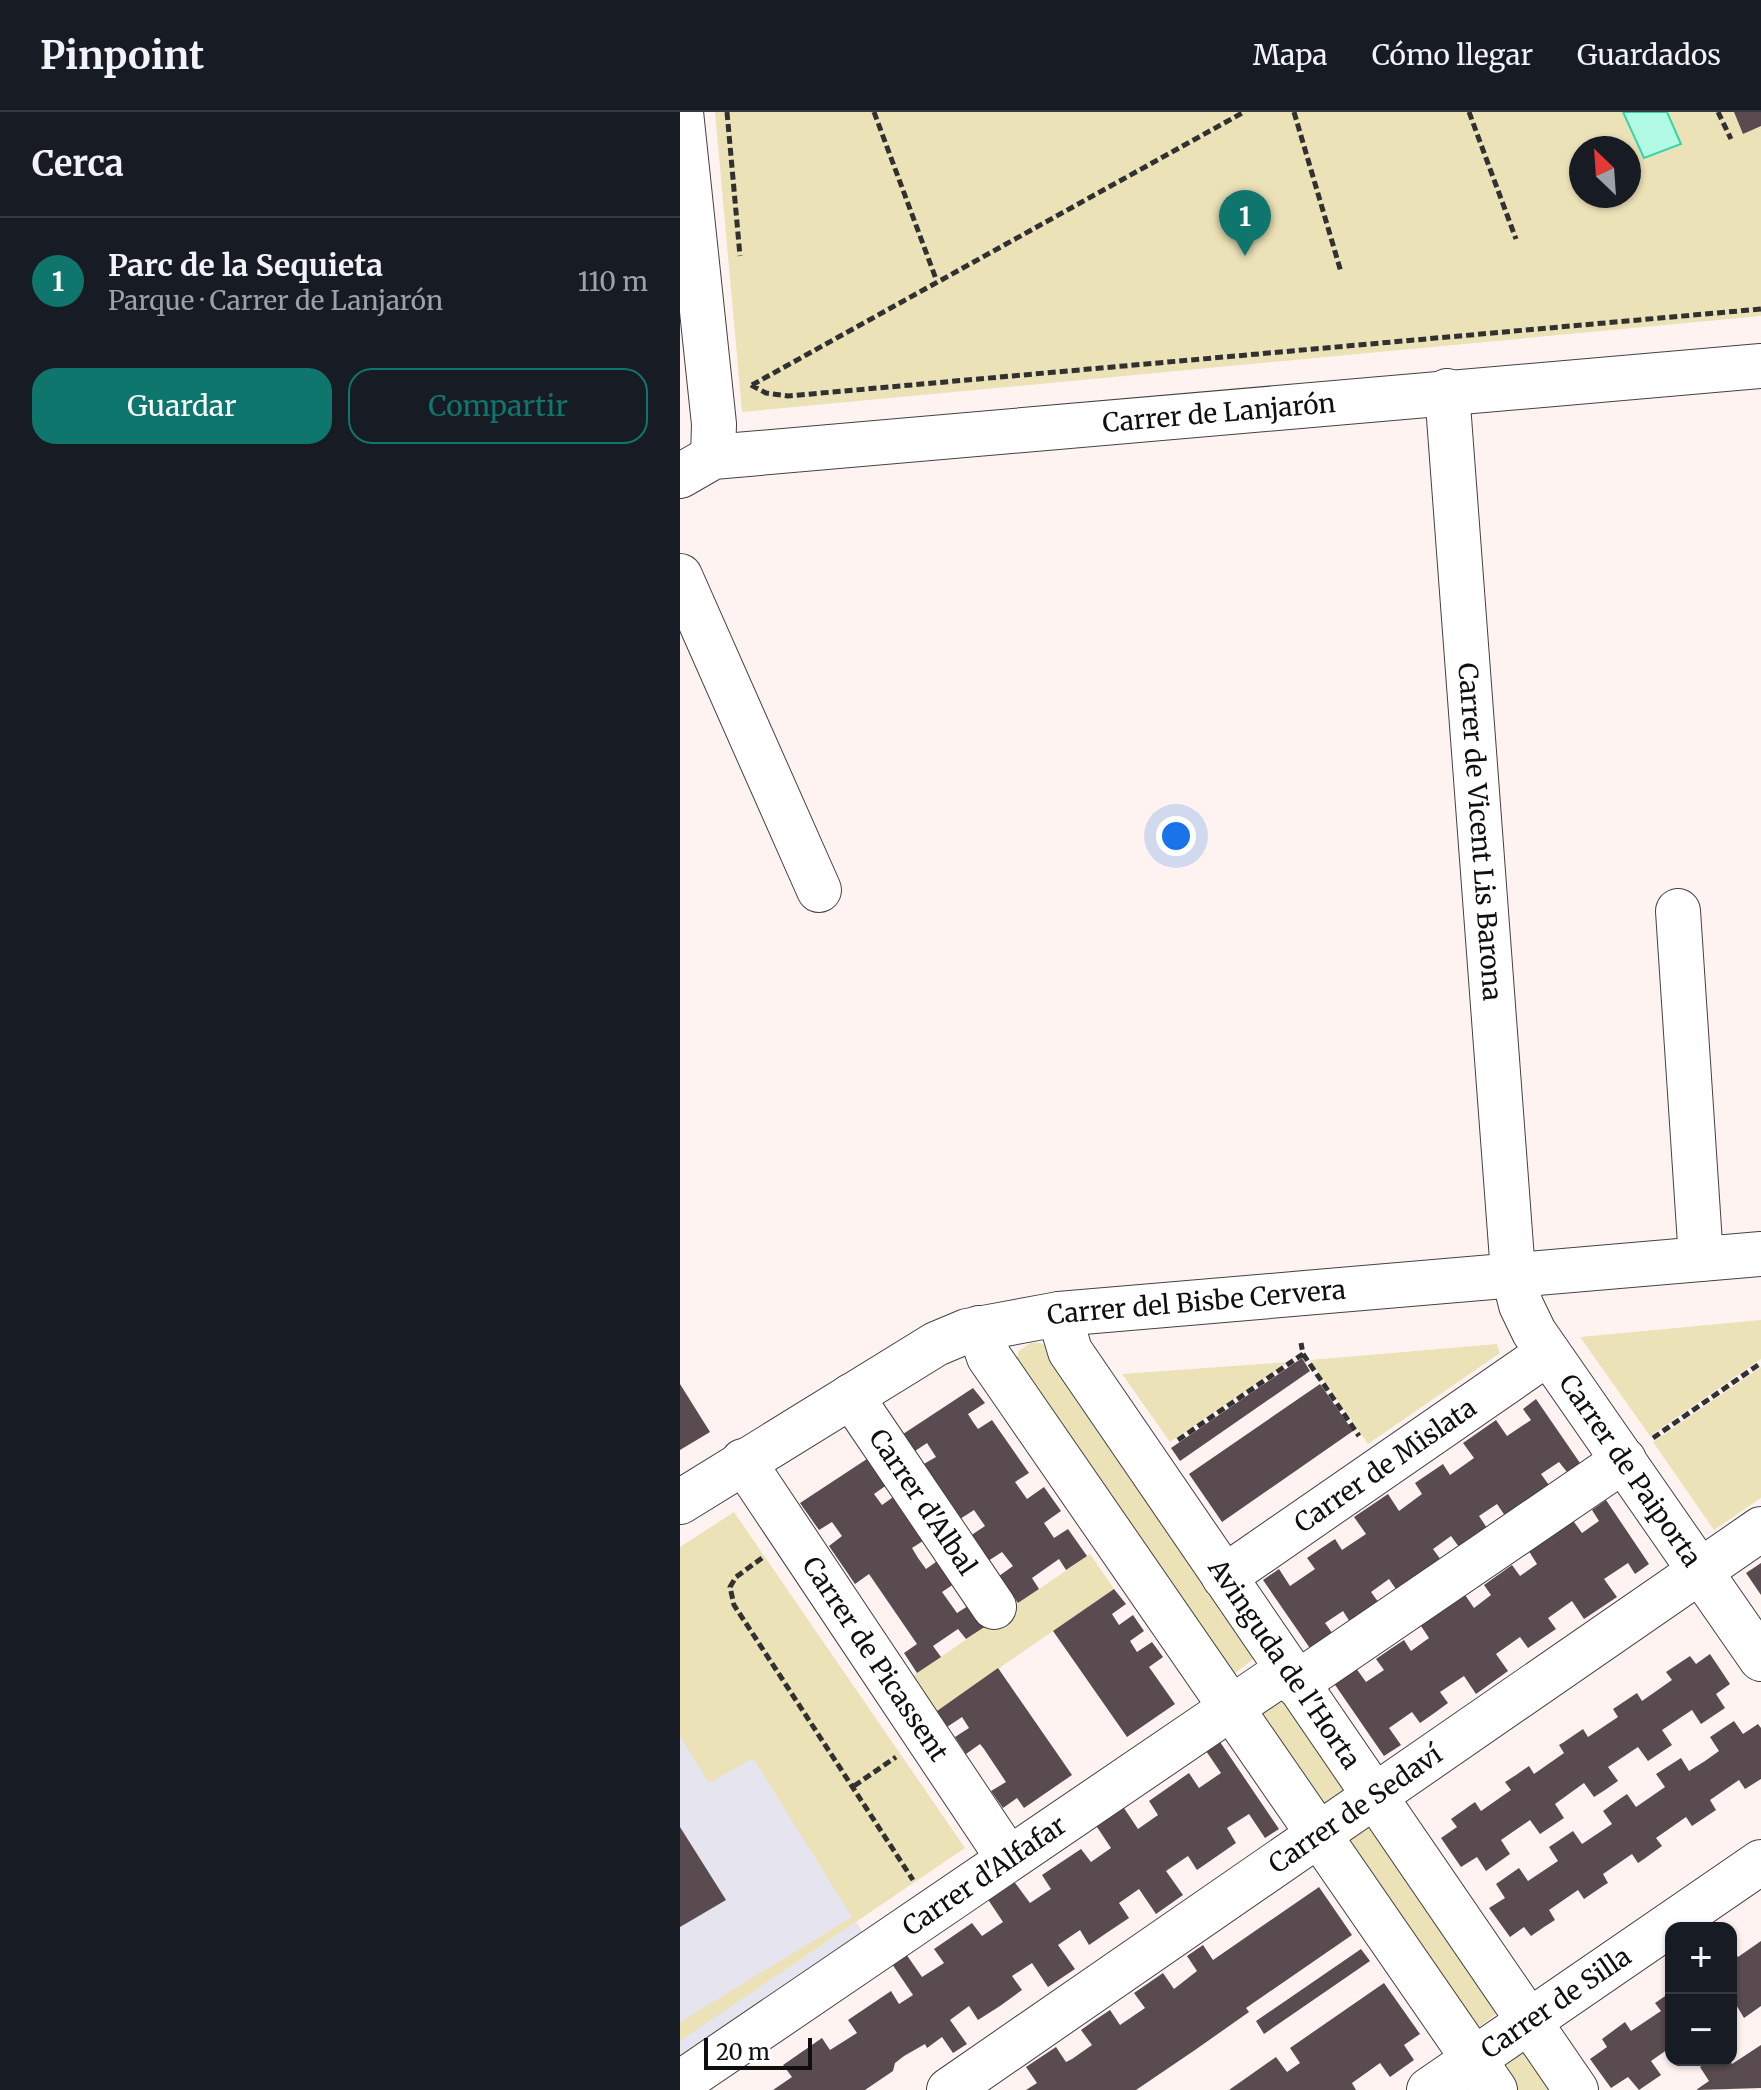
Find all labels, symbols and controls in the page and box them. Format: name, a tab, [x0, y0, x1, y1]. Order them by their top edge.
text: Pinpoint	[40, 32, 204, 79]
text: Mapa	[1253, 37, 1328, 73]
text: Cómo llegar	[1372, 37, 1533, 73]
text: Guardados	[1577, 37, 1721, 73]
north arrow	[1569, 136, 1641, 208]
text: Cerca	[32, 143, 124, 185]
pin: 1	[1219, 190, 1271, 256]
text: Parc de la Sequieta	[108, 246, 383, 284]
text: 1	[52, 265, 64, 298]
text: 110 m	[578, 265, 648, 298]
text: Parque · Carrer de Lanjarón	[108, 284, 443, 317]
button: Guardar	[32, 368, 332, 444]
button: Compartir	[348, 368, 648, 444]
street label: Carrer de Lanjarón	[1101, 386, 1337, 439]
street label: Carrer de Vicent Lis Barona	[1451, 662, 1510, 1002]
your location	[1156, 816, 1196, 856]
street label: Carrer del Bisbe Cervera	[1044, 1273, 1347, 1332]
street label: Carrer de Paiporta	[1552, 1367, 1709, 1573]
street label: Carrer de Mislata	[1288, 1391, 1482, 1539]
street label: Carrer d'Albal	[862, 1422, 984, 1581]
street label: Carrer de Picassent	[795, 1550, 956, 1767]
street label: Avinguda de l'Horta	[1201, 1552, 1368, 1775]
street label: Carrer de Sedaví	[1262, 1737, 1449, 1880]
street label: Carrer d'Alfafar	[896, 1808, 1072, 1943]
map controls	[1665, 1922, 1737, 2066]
button: +	[1665, 1922, 1737, 1994]
street label: Carrer de Silla	[1474, 1939, 1637, 2065]
button: −	[1665, 1994, 1737, 2066]
scale bar	[704, 2034, 812, 2070]
text: 20 m	[716, 2038, 770, 2066]

